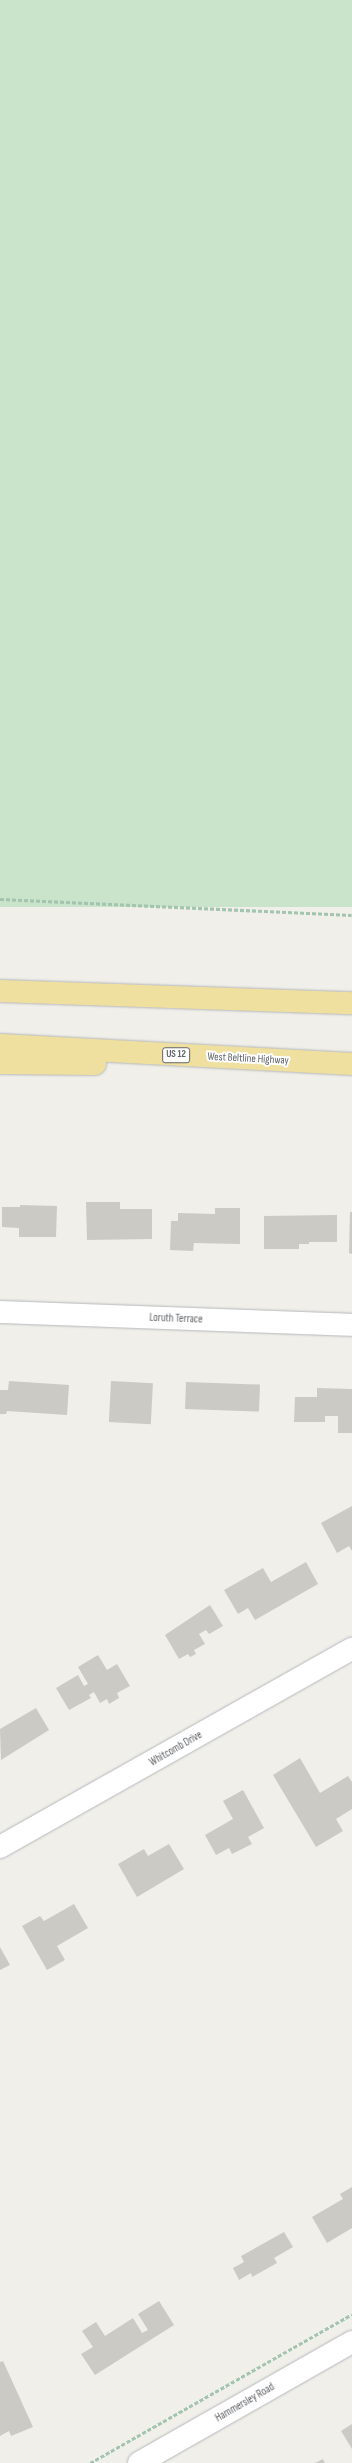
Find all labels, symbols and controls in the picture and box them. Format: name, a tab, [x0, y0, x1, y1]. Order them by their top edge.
road number: US 12	[162, 1047, 190, 1063]
street label: West Beltline Highway	[207, 1050, 289, 1068]
street label: Loruth Terrace	[149, 1311, 203, 1327]
street label: Whitcomb Drive	[147, 1729, 205, 1769]
street label: Hammersley Road	[213, 2381, 277, 2425]

